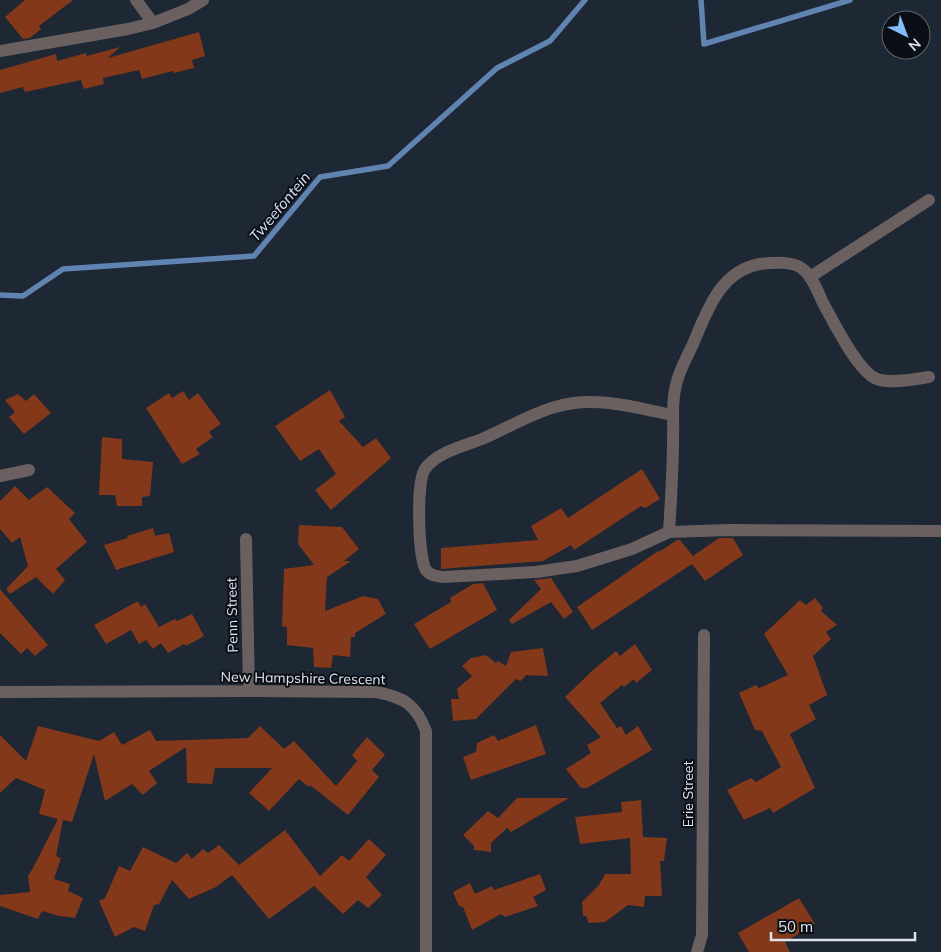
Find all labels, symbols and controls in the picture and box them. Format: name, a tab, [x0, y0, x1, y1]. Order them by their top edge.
north arrow	[881, 10, 931, 60]
text: N	[905, 34, 925, 55]
water label: Tweefontein	[245, 168, 314, 245]
street label: Penn Street	[222, 577, 242, 653]
street label: New Hampshire Crescent	[220, 668, 386, 688]
street label: Erie Street	[679, 761, 697, 827]
scale bar	[771, 910, 915, 942]
text: 50 m	[778, 917, 813, 936]

